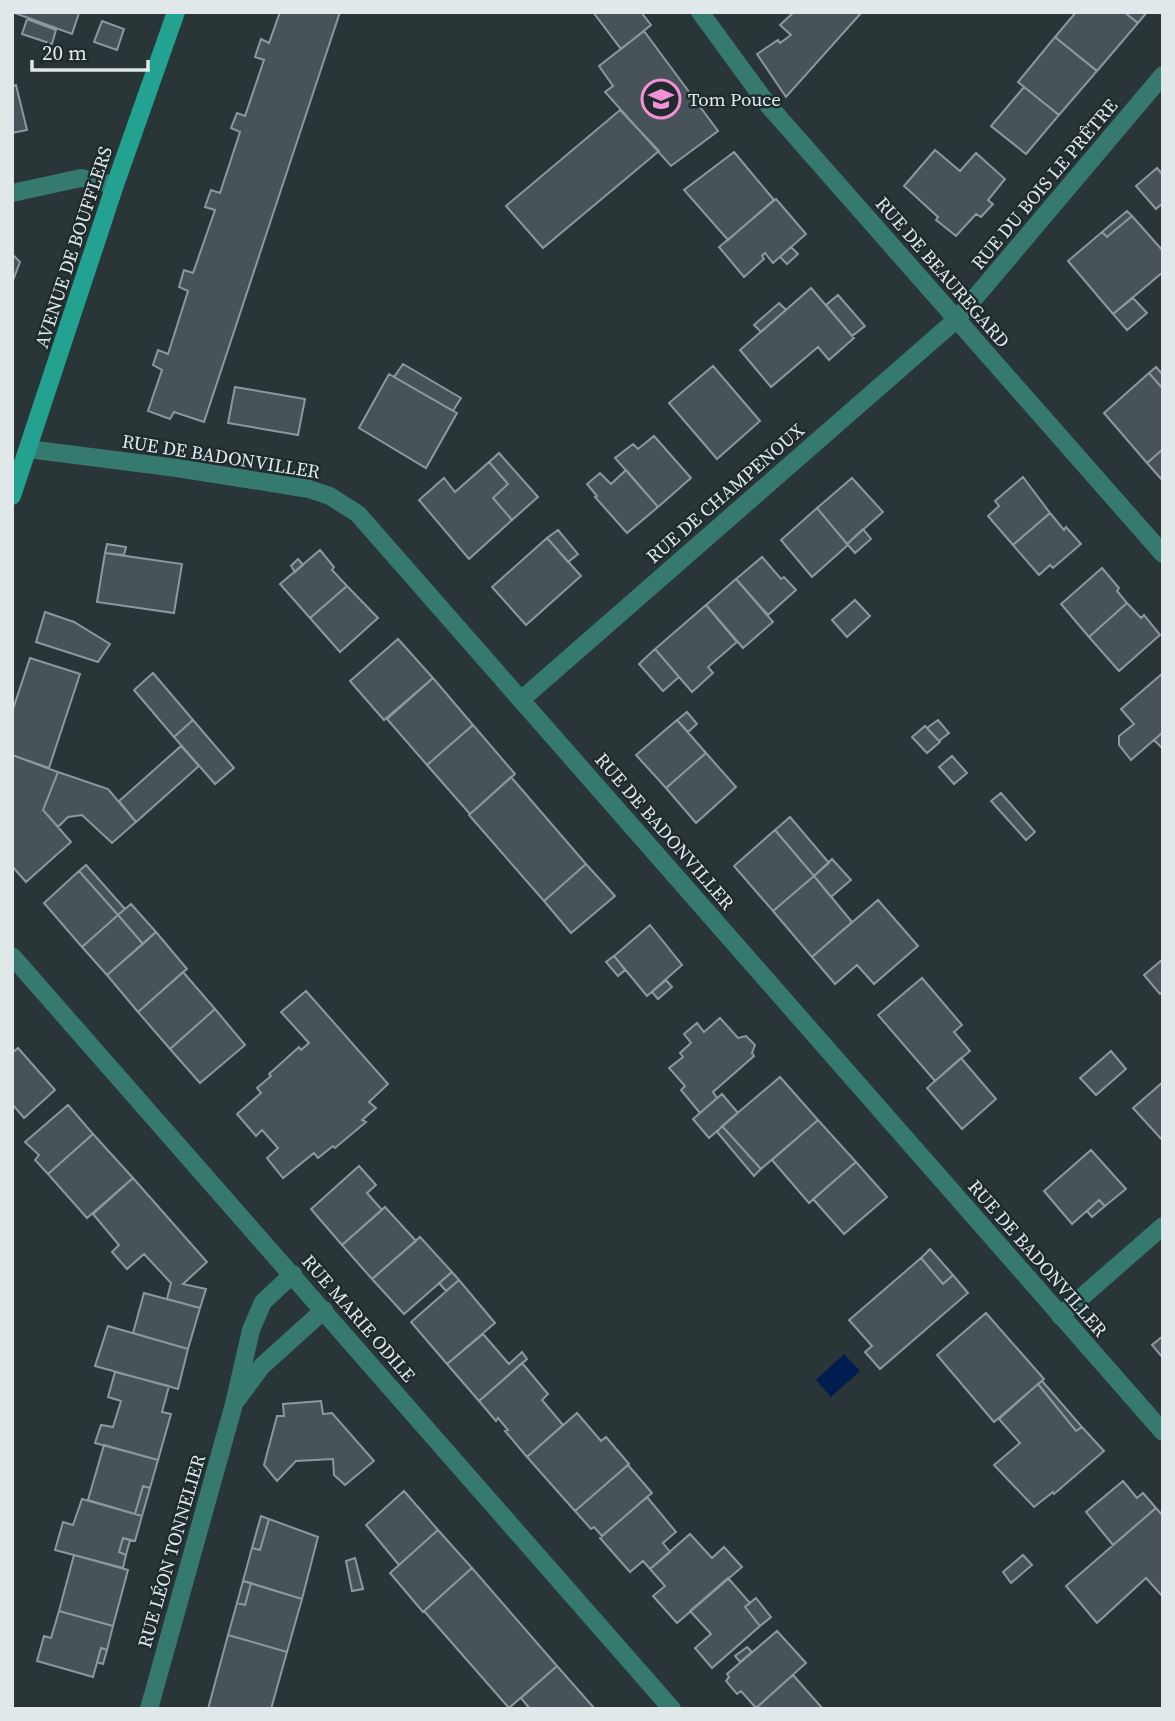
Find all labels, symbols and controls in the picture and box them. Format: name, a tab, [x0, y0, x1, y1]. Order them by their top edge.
scale bar	[32, 28, 147, 72]
text: 20 m	[42, 38, 87, 67]
school or university icon: Tom Pouce	[640, 78, 682, 120]
place label: Tom Pouce	[688, 86, 781, 112]
street label: RUE DU BOIS LE PRÊTRE	[965, 93, 1123, 275]
street label: AVENUE DE BOUFFLERS	[28, 143, 118, 351]
street label: RUE DE BEAUREGARD	[870, 191, 1016, 353]
street label: RUE DE CHAMPENOUX	[640, 417, 810, 569]
street label: RUE DE BADONVILLER	[120, 428, 322, 485]
street label: RUE DE BADONVILLER	[590, 747, 741, 915]
street label: RUE DE BADONVILLER	[963, 1174, 1114, 1342]
street label: RUE MARIE ODILE	[296, 1249, 422, 1387]
street label: RUE LÉON TONNELIER	[131, 1451, 211, 1651]

